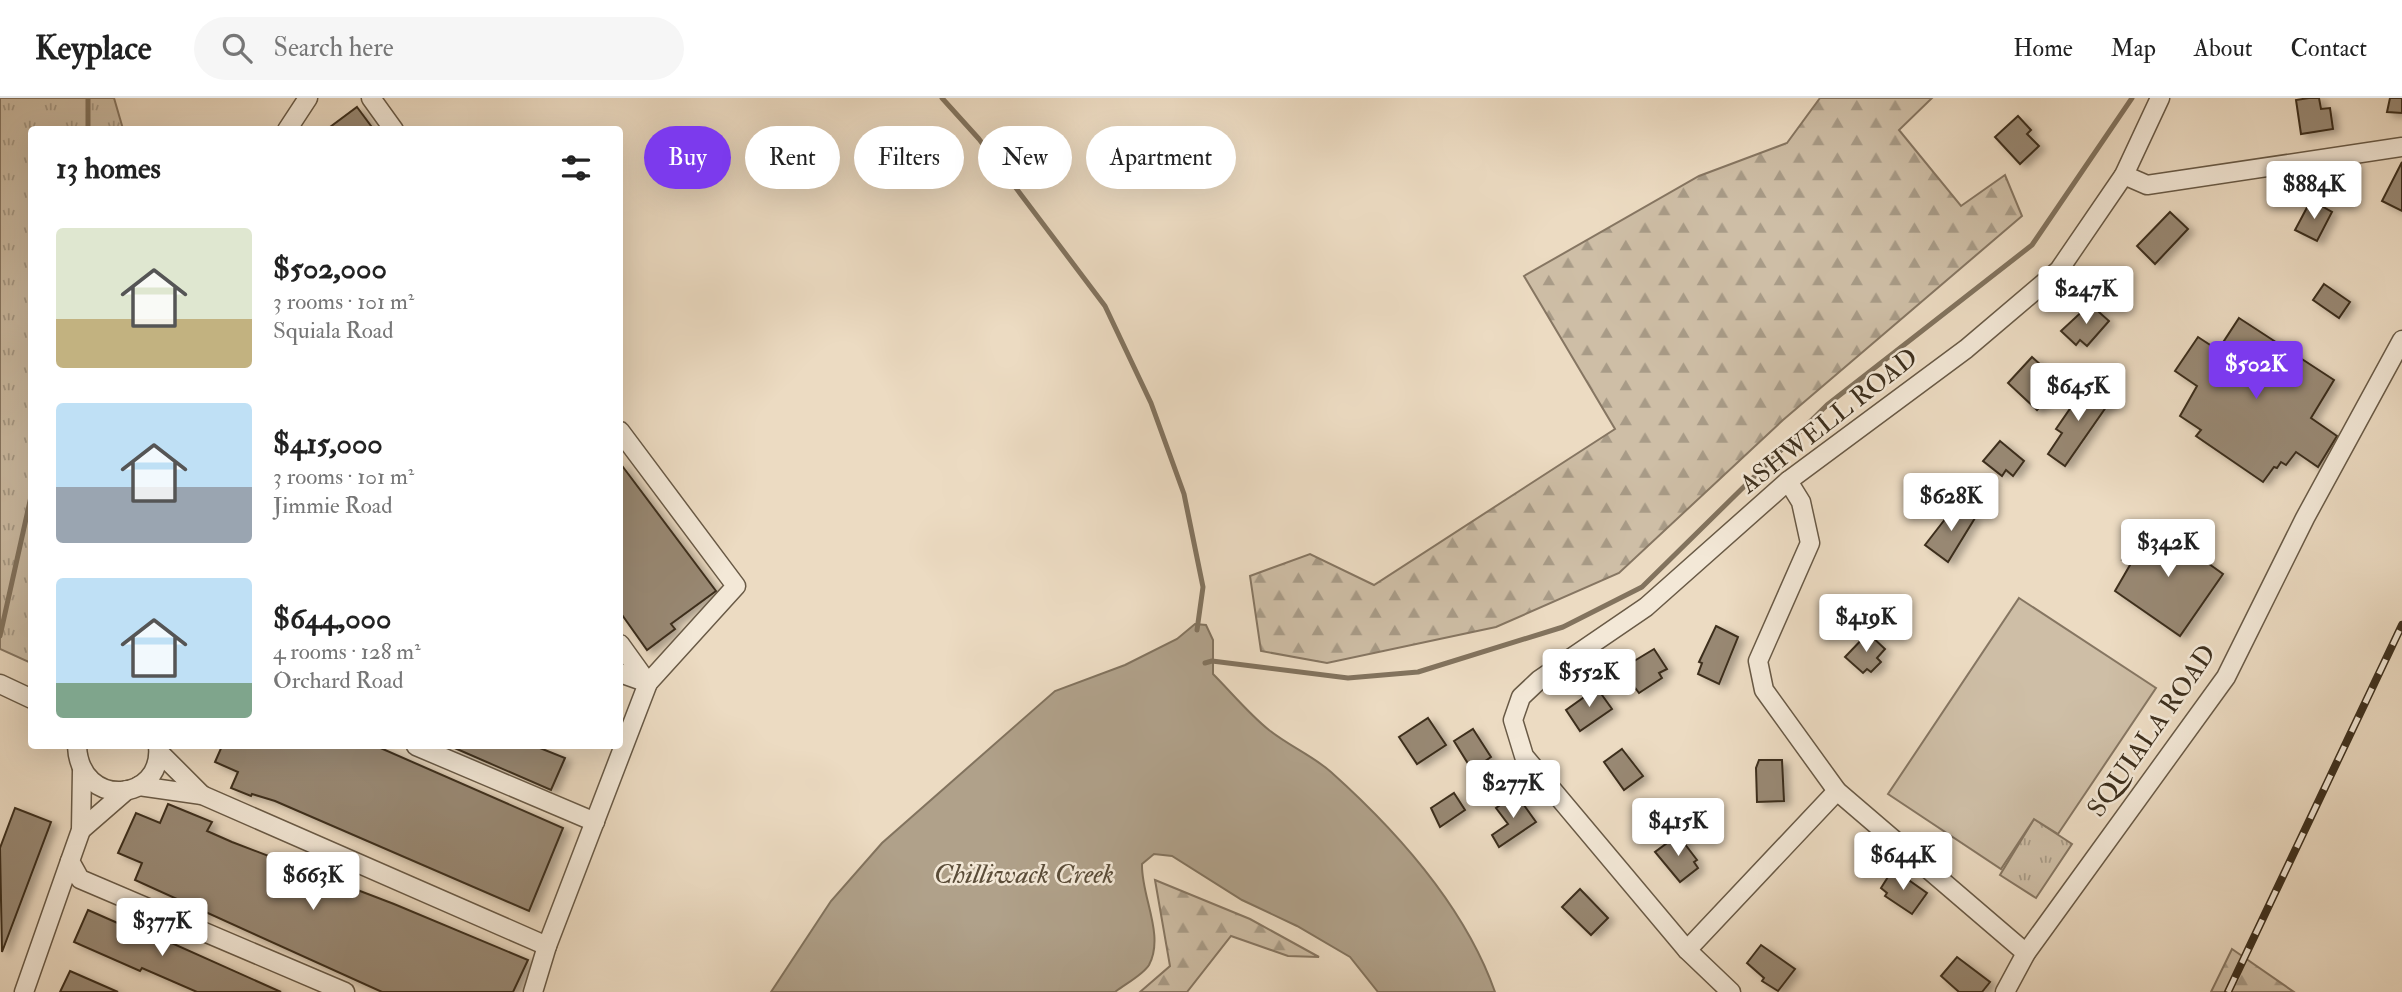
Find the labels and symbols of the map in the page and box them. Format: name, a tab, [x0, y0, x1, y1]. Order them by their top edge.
pin: $884K	[2265, 162, 2363, 221]
pin: $247K	[2037, 266, 2135, 326]
street label: ASHWELL ROAD	[1733, 342, 1924, 501]
pin: $502K	[2207, 342, 2305, 401]
pin: $645K	[2029, 364, 2127, 423]
pin: $628K	[1902, 474, 2000, 533]
pin: $342K	[2119, 519, 2217, 579]
pin: $419K	[1817, 594, 1915, 654]
street label: SQUIALA ROAD	[2081, 639, 2223, 823]
pin: $552K	[1540, 650, 1638, 709]
pin: $277K	[1464, 760, 1562, 820]
pin: $415K	[1629, 798, 1727, 858]
pin: $644K	[1854, 832, 1952, 892]
pin: $663K	[264, 852, 362, 912]
water label: Chilliwack Creek	[934, 857, 1114, 892]
pin: $377K	[113, 898, 211, 958]

